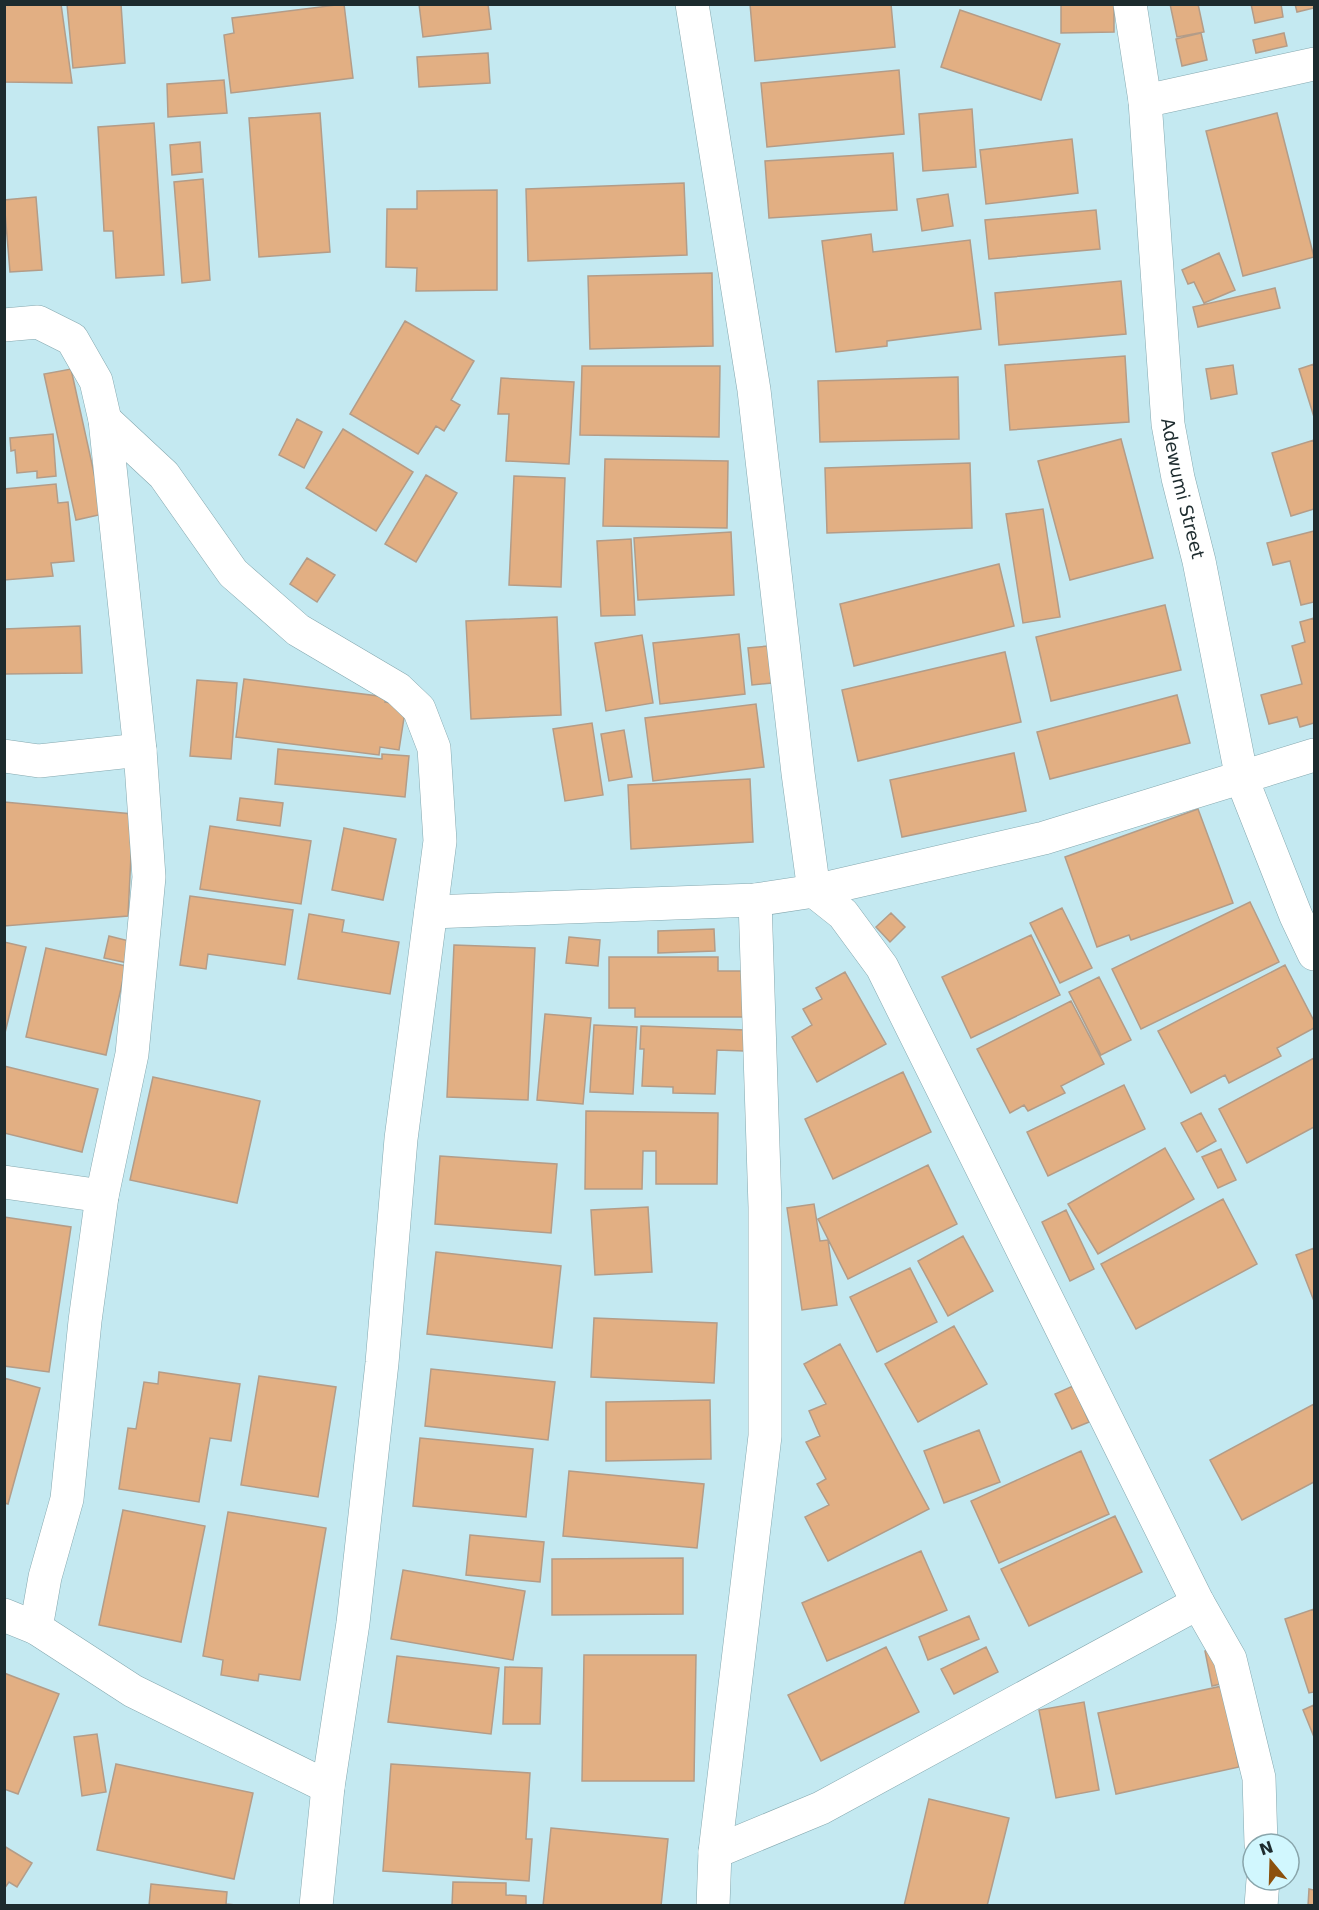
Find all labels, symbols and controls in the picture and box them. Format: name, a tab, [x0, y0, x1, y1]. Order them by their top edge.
street label: Adewumi Street	[1157, 416, 1209, 561]
north arrow	[1241, 1832, 1301, 1892]
text: N	[1257, 1837, 1276, 1859]

